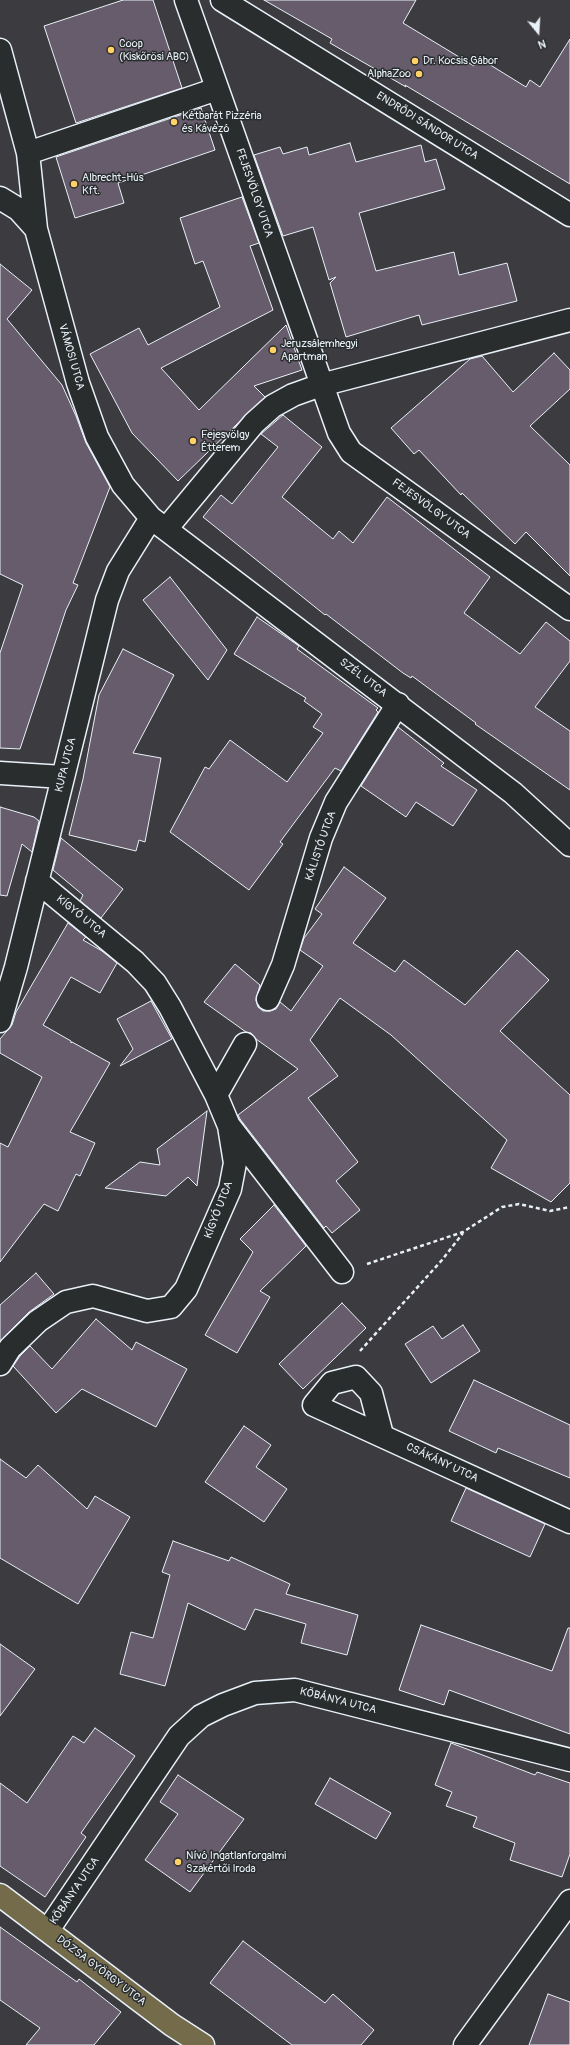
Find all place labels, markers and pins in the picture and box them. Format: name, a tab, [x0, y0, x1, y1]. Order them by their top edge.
place label: Coop (Kiskőrösi ABC)	[119, 37, 190, 63]
marker: Coop (Kiskőrösi ABC)	[106, 45, 116, 55]
place label: Dr. Kocsis Gábor	[423, 54, 498, 68]
marker: Dr. Kocsis Gábor	[410, 56, 420, 66]
place label: AlphaZoo	[367, 67, 411, 81]
marker: AlphaZoo	[414, 69, 424, 79]
place label: Kétbarát Pizzéria és Kávézó	[182, 109, 262, 135]
marker: Kétbarát Pizzéria és Kávézó	[169, 117, 179, 127]
place label: Albrecht-Hús Kft.	[82, 171, 144, 197]
marker: Albrecht-Hús Kft.	[69, 179, 79, 189]
place label: Jeruzsálemhegyi Apartman	[281, 337, 357, 363]
marker: Jeruzsálemhegyi Apartman	[268, 345, 278, 355]
place label: Fejesvölgy Étterem	[201, 428, 249, 454]
marker: Fejesvölgy Étterem	[188, 436, 198, 446]
place label: Nívó Ingatlanforgalmi Szakértői Iroda	[186, 1849, 286, 1875]
marker: Nívó Ingatlanforgalmi Szakértői Iroda	[173, 1857, 183, 1867]

